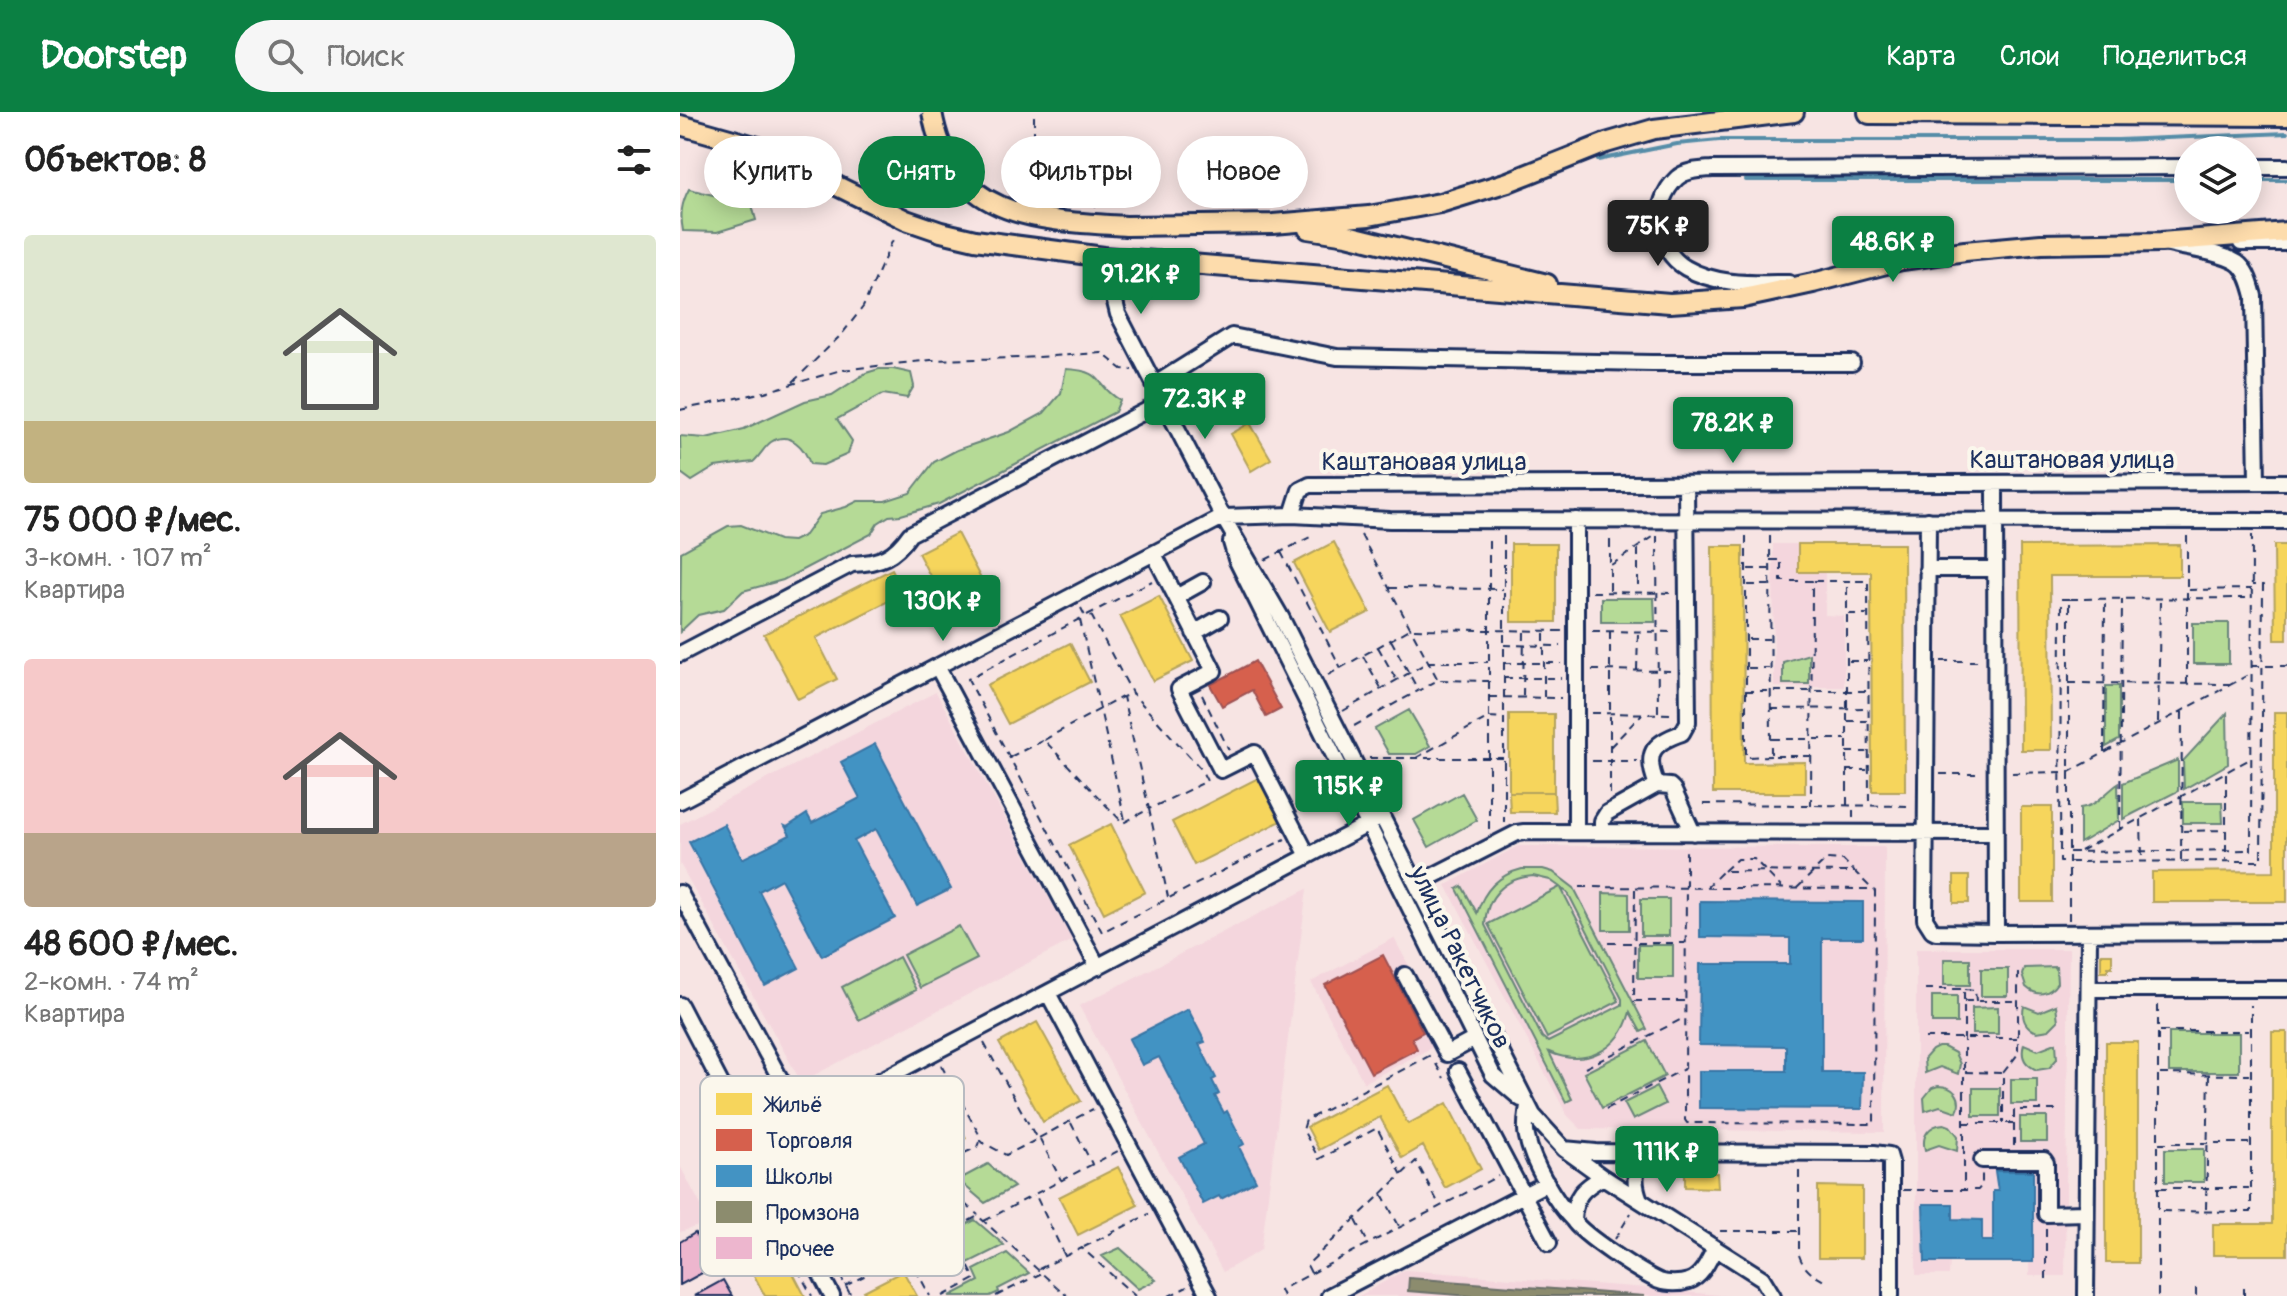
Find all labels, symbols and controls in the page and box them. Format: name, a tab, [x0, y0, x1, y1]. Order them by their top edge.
search box	[235, 20, 795, 92]
text: Doorstep	[40, 32, 187, 80]
icon: search	[263, 34, 307, 78]
text: Поиск	[327, 38, 405, 75]
text: Карта	[1886, 39, 1956, 74]
text: Слои	[2000, 39, 2059, 74]
text: Поделиться	[2103, 39, 2247, 74]
chip: Купить	[704, 136, 842, 208]
chip: Снять	[858, 136, 985, 208]
chip: Фильтры	[1001, 136, 1161, 208]
chip: Новое	[1177, 136, 1308, 208]
map controls	[2174, 136, 2262, 224]
button: layers	[2174, 136, 2262, 224]
icon: filters	[612, 138, 656, 182]
text: Объектов: 8	[24, 139, 206, 182]
pin: 75K ₽	[1602, 200, 1714, 268]
text: 75K ₽	[1626, 210, 1690, 242]
pin: 48.6K ₽	[1819, 216, 1967, 284]
text: 48.6K ₽	[1850, 226, 1936, 258]
pin: 91.2K ₽	[1067, 248, 1215, 316]
text: 91.2K ₽	[1101, 258, 1181, 290]
icon: home	[268, 287, 412, 431]
pin: 72.3K ₽	[1131, 373, 1279, 441]
text: 72.3K ₽	[1162, 383, 1248, 415]
pin: 78.2K ₽	[1659, 397, 1807, 465]
text: 78.2K ₽	[1691, 407, 1775, 439]
street label: Каштановая улица	[1970, 444, 2174, 476]
street label: Каштановая улица	[1322, 446, 1526, 478]
text: 75 000 ₽/мес.	[24, 499, 241, 542]
text: 3-комн. · 107 m²	[24, 542, 212, 574]
text: Квартира	[24, 574, 125, 606]
pin: 130K ₽	[878, 575, 1008, 643]
text: 130K ₽	[903, 585, 983, 617]
icon: home	[268, 711, 412, 855]
pin: 115K ₽	[1284, 760, 1414, 828]
text: 115K ₽	[1313, 770, 1385, 802]
street label: улица Ракетчиков	[1402, 860, 1518, 1054]
text: 48 600 ₽/мес.	[24, 923, 238, 966]
text: 2-комн. · 74 m²	[24, 966, 199, 998]
text: Квартира	[24, 998, 125, 1030]
legend	[700, 1076, 964, 1276]
text: Жильё	[763, 1091, 823, 1119]
pin: 111K ₽	[1602, 1126, 1732, 1194]
text: Торговля	[766, 1127, 852, 1155]
text: 111K ₽	[1633, 1136, 1701, 1168]
text: Школы	[766, 1163, 833, 1191]
text: Промзона	[766, 1199, 860, 1227]
text: Прочее	[766, 1235, 834, 1263]

